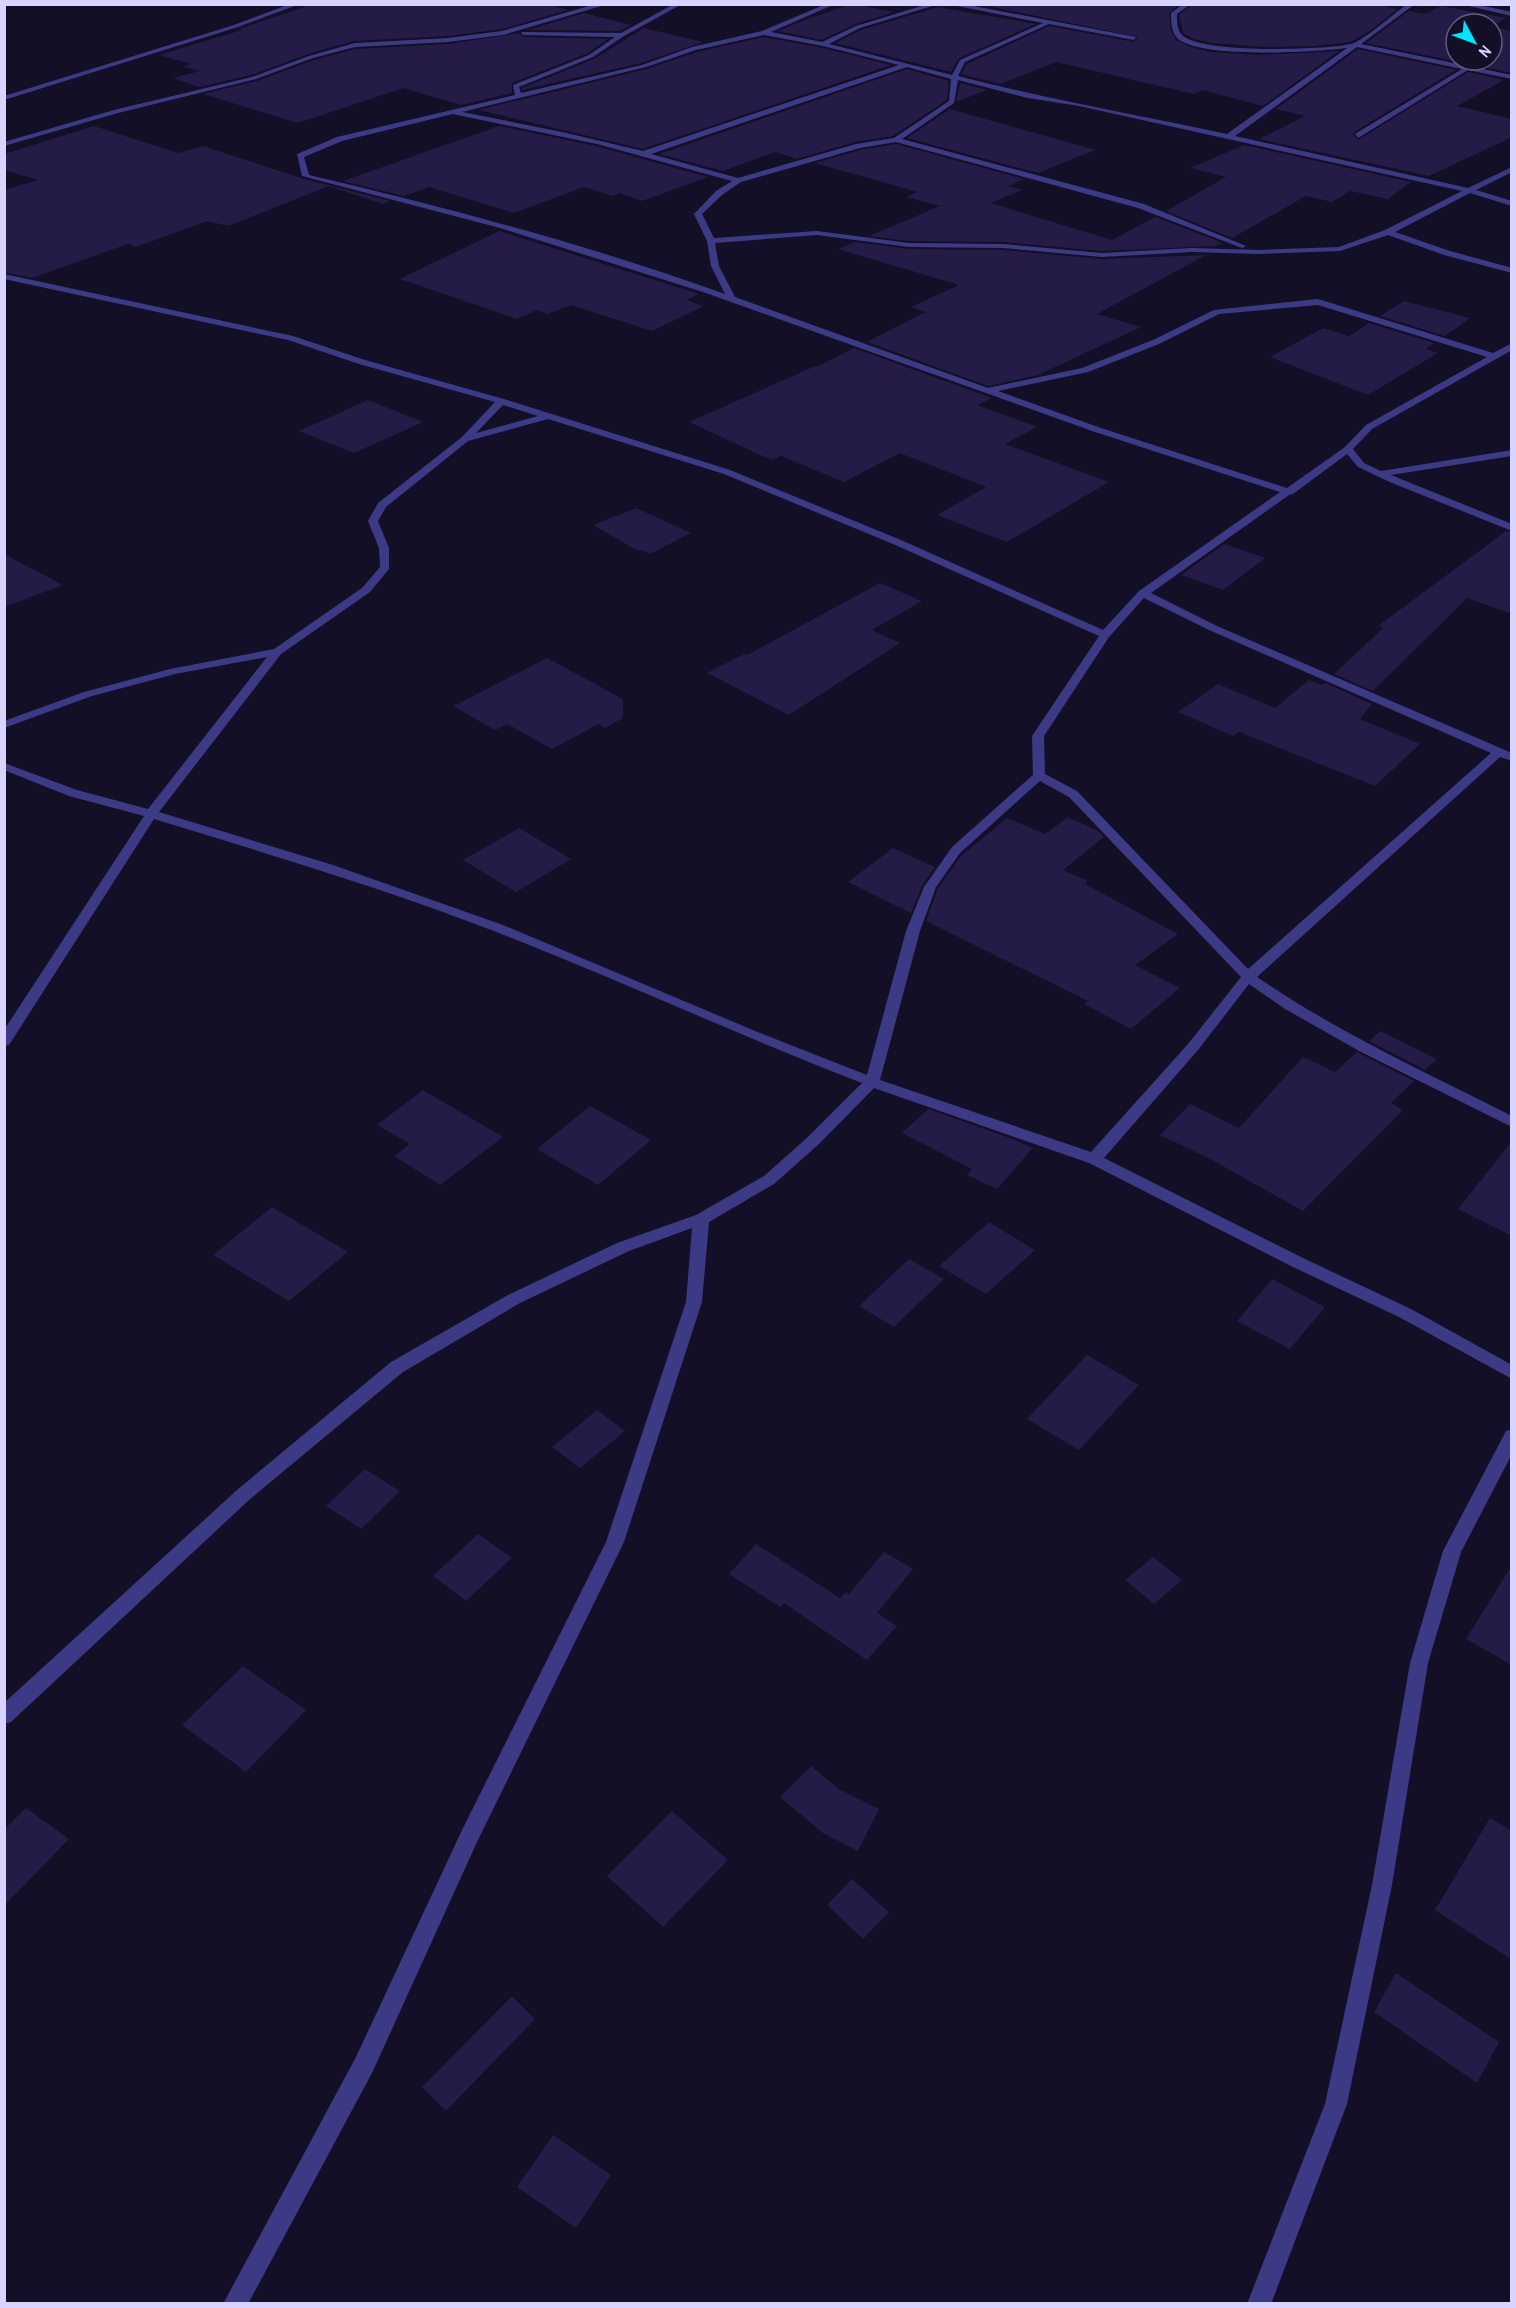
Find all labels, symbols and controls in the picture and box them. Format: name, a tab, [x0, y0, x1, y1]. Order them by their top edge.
north arrow	[1444, 12, 1504, 72]
text: N	[1474, 41, 1497, 63]

